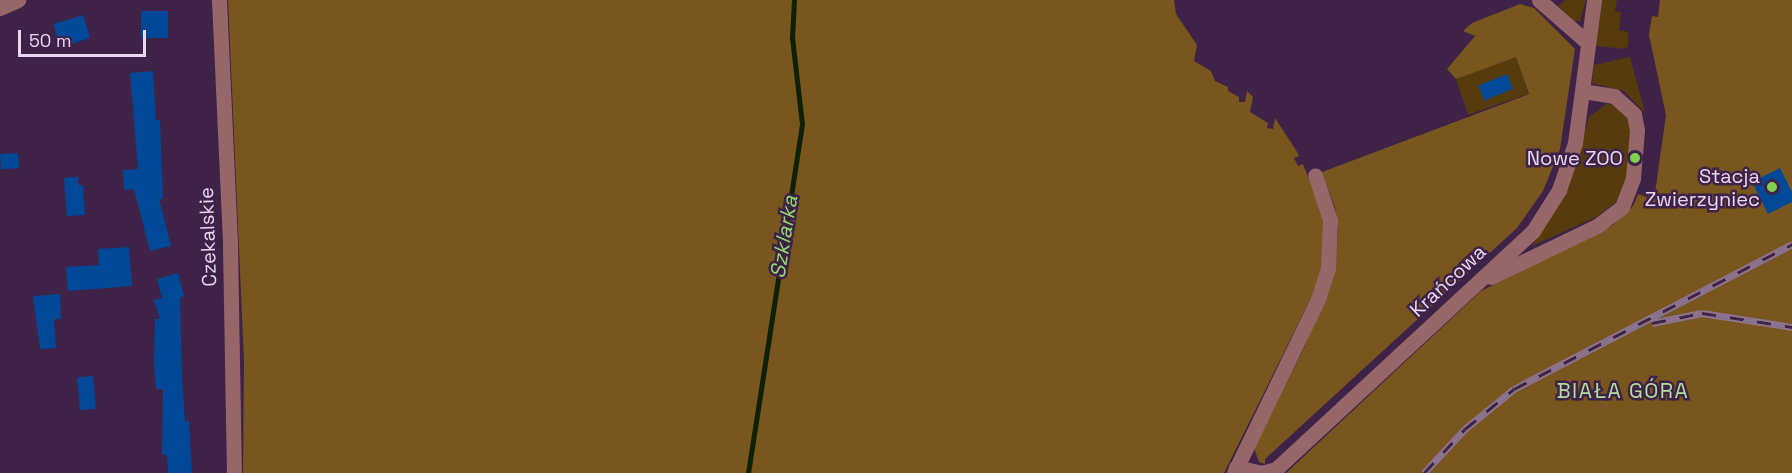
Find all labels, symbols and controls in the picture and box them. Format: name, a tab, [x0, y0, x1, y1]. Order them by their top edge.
scale bar	[21, 18, 148, 56]
text: 50 m	[29, 29, 71, 52]
place label: Nowe ZOO	[1527, 146, 1623, 170]
marker: Nowe ZOO	[1628, 151, 1642, 165]
place label: Stacja Zwierzyniec	[1645, 164, 1760, 211]
marker: Stacja Zwierzyniec	[1765, 180, 1779, 194]
street label: Czekalskie	[194, 187, 222, 287]
water label: Szklarka	[765, 194, 803, 280]
street label: Krańcowa	[1405, 240, 1491, 322]
district label: BIAŁA GÓRA	[1557, 378, 1689, 404]

